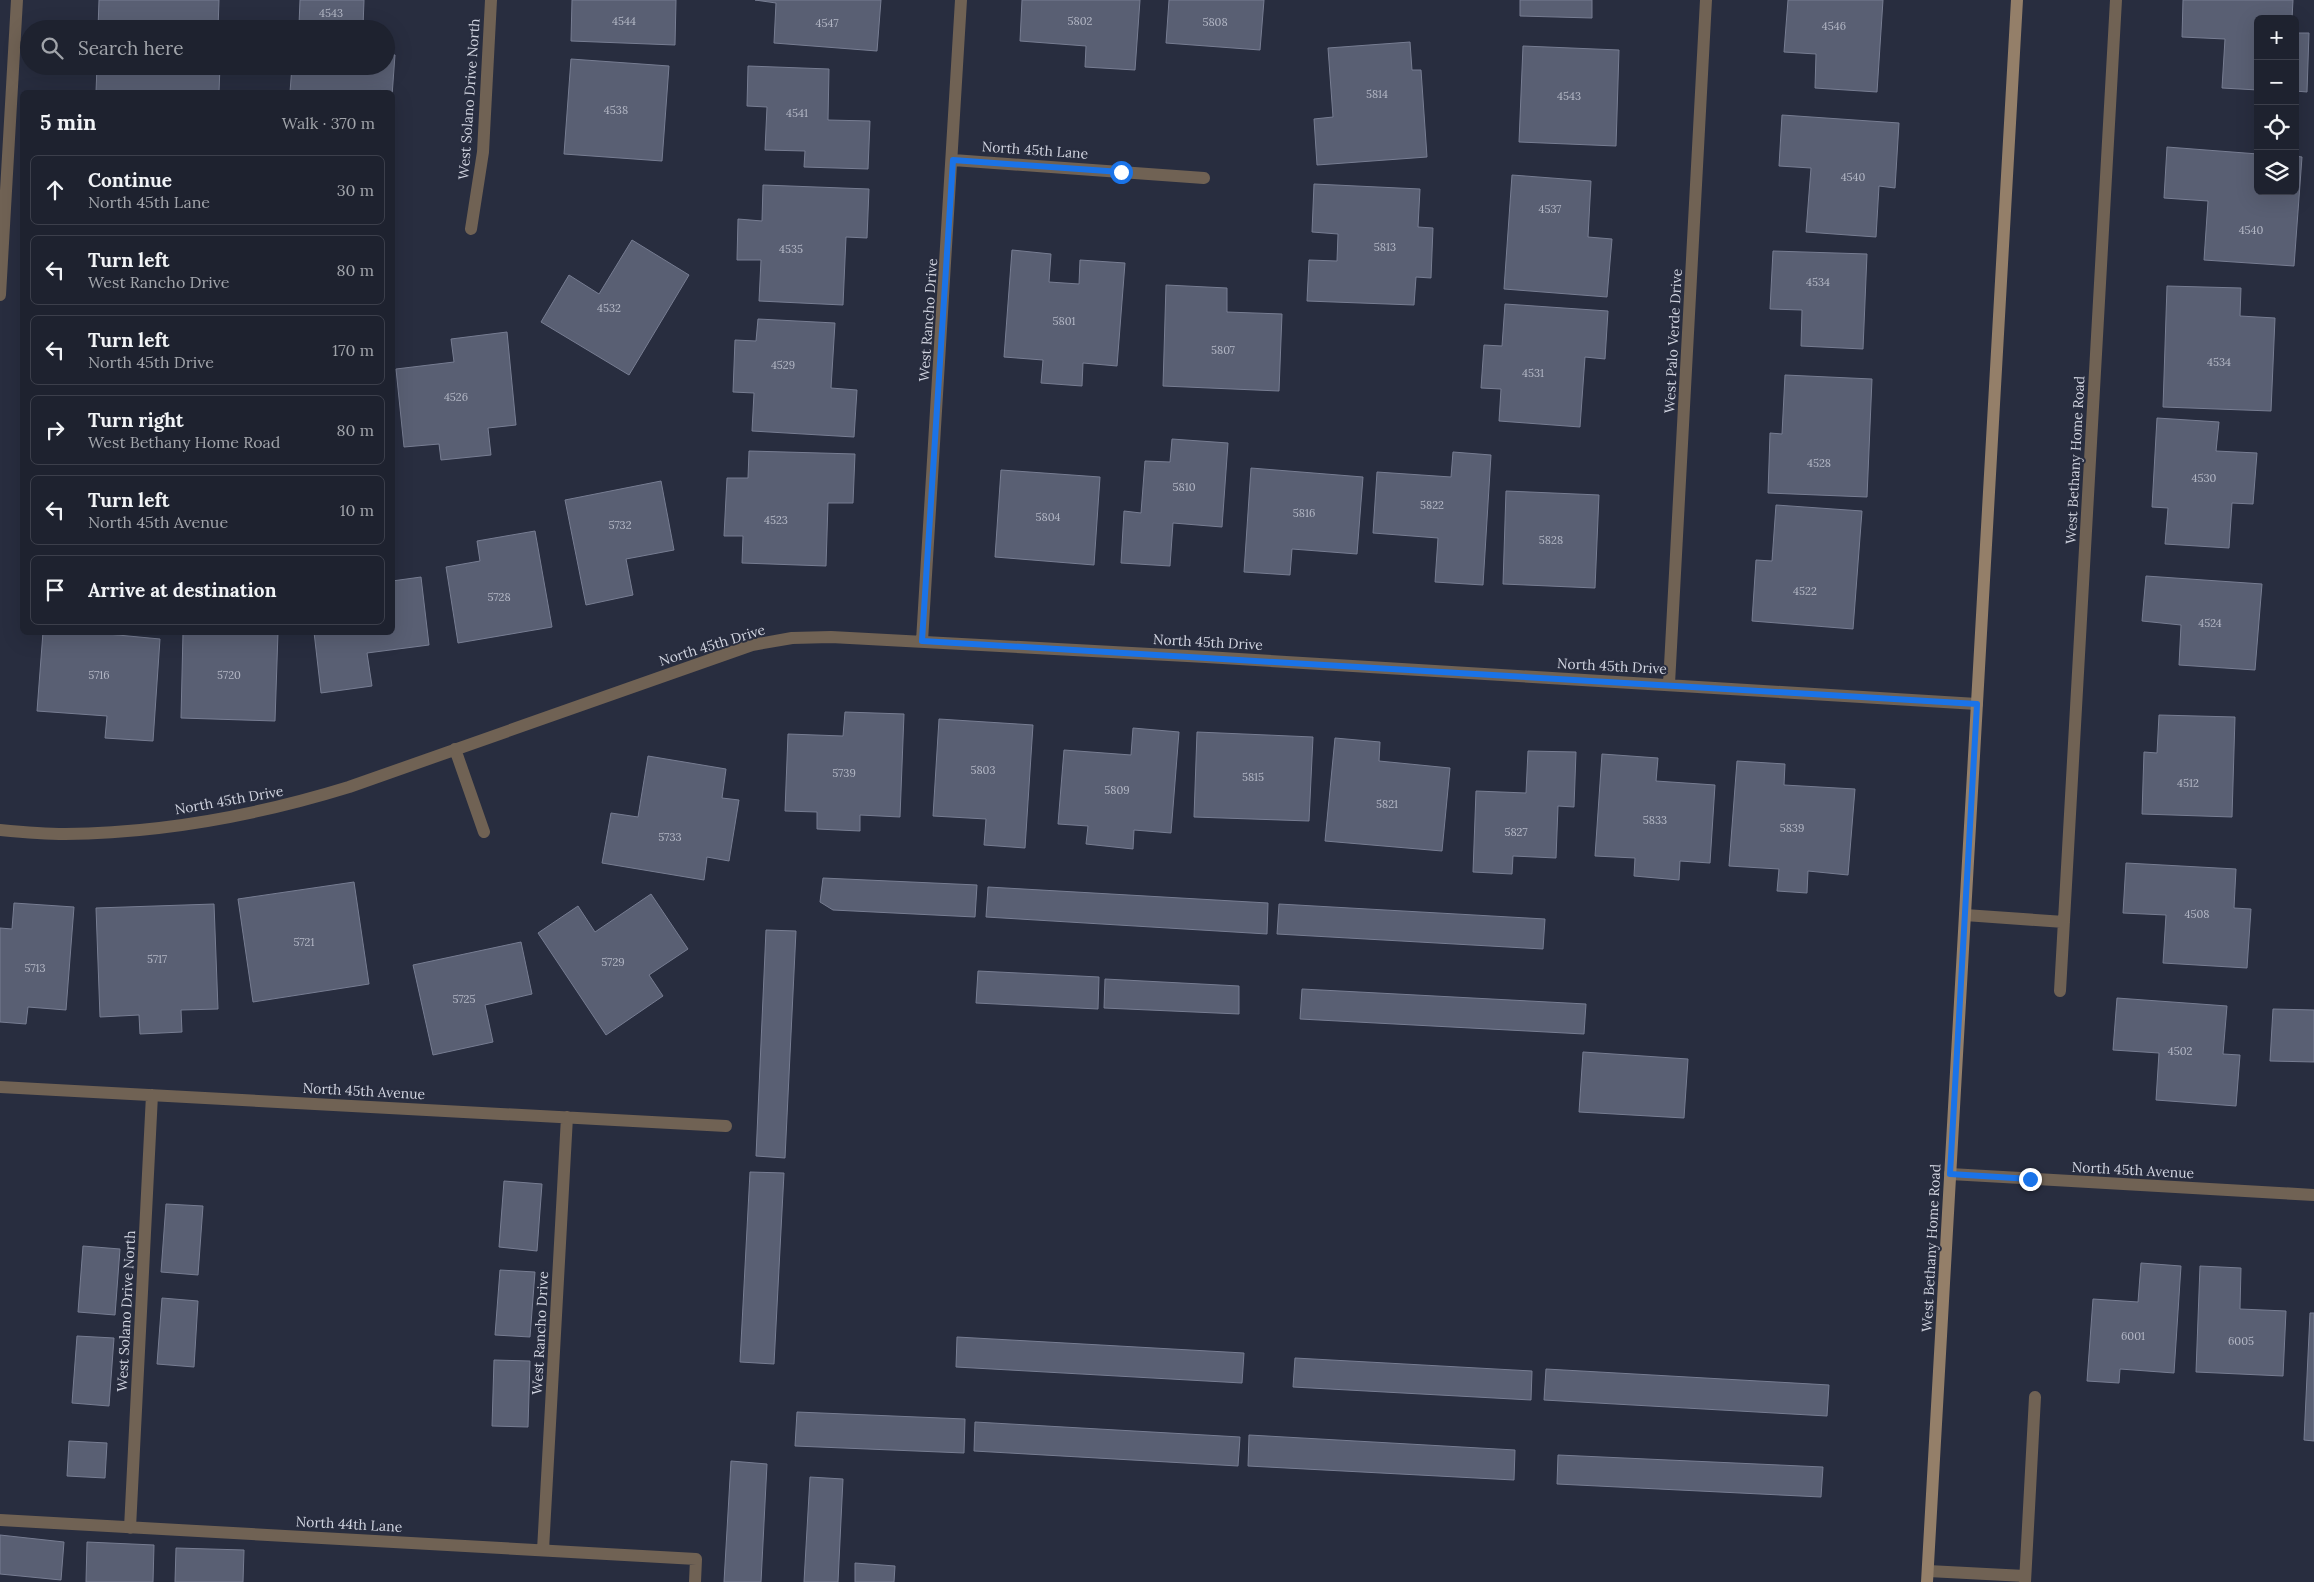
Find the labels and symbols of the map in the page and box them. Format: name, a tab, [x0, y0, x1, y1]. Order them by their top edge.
house number: 4543	[319, 6, 343, 20]
house number: 4544	[612, 14, 636, 28]
house number: 5802	[1068, 14, 1093, 28]
house number: 5808	[1202, 15, 1228, 29]
house number: 4547	[816, 16, 839, 30]
street label: West Solano Drive North	[454, 18, 484, 180]
house number: 4546	[1822, 19, 1846, 33]
house number: 5814	[1366, 87, 1388, 101]
house number: 4543	[1557, 89, 1581, 103]
house number: 4538	[604, 103, 628, 117]
house number: 4541	[786, 106, 808, 120]
street label: North 45th Lane	[981, 137, 1089, 163]
route start	[1110, 161, 1133, 184]
house number: 4540	[1841, 170, 1866, 184]
house number: 4537	[1539, 202, 1561, 216]
house number: 4540	[2239, 223, 2264, 237]
house number: 5813	[1374, 240, 1396, 254]
house number: 4535	[779, 242, 803, 256]
street label: West Rancho Drive	[915, 257, 941, 382]
street label: West Palo Verde Drive	[1660, 268, 1686, 414]
house number: 4534	[1806, 275, 1830, 289]
house number: 4532	[597, 301, 621, 315]
house number: 5801	[1052, 314, 1076, 328]
house number: 5807	[1211, 343, 1235, 357]
house number: 4534	[2207, 355, 2231, 369]
house number: 4529	[771, 358, 795, 372]
house number: 4531	[1522, 366, 1544, 380]
street label: West Bethany Home Road	[2062, 375, 2088, 545]
house number: 4526	[444, 390, 468, 404]
house number: 4528	[1807, 456, 1831, 470]
house number: 4530	[2192, 471, 2217, 485]
house number: 5810	[1172, 480, 1196, 494]
house number: 5822	[1420, 498, 1444, 512]
house number: 5816	[1293, 506, 1315, 520]
house number: 5804	[1036, 510, 1061, 524]
house number: 4523	[764, 513, 788, 527]
house number: 5732	[608, 518, 632, 532]
house number: 5828	[1539, 533, 1563, 547]
house number: 4522	[1793, 584, 1817, 598]
house number: 5728	[487, 590, 511, 604]
house number: 4524	[2198, 616, 2222, 630]
street label: North 45th Drive	[657, 620, 768, 670]
street label: North 45th Drive	[1153, 630, 1264, 654]
street label: North 45th Drive	[1557, 654, 1668, 678]
house number: 5716	[88, 668, 110, 682]
house number: 5720	[217, 668, 241, 682]
house number: 5803	[970, 763, 996, 777]
house number: 5739	[832, 766, 856, 780]
house number: 5815	[1242, 770, 1264, 784]
house number: 4512	[2177, 776, 2199, 790]
street label: North 45th Drive	[173, 782, 285, 818]
house number: 5809	[1104, 783, 1130, 797]
house number: 5821	[1376, 797, 1398, 811]
house number: 5833	[1643, 813, 1667, 827]
house number: 5839	[1780, 821, 1804, 835]
house number: 5827	[1504, 825, 1528, 839]
house number: 5733	[658, 830, 682, 844]
house number: 4508	[2185, 907, 2209, 921]
house number: 5721	[294, 935, 314, 949]
house number: 5717	[147, 952, 167, 966]
house number: 5729	[601, 955, 625, 969]
house number: 5713	[24, 961, 46, 975]
house number: 5725	[453, 992, 475, 1006]
house number: 4502	[2168, 1044, 2192, 1058]
street label: North 45th Avenue	[302, 1079, 426, 1103]
street label: North 45th Avenue	[2071, 1158, 2195, 1182]
street label: West Bethany Home Road	[1918, 1163, 1944, 1333]
route end	[2019, 1168, 2042, 1191]
street label: West Solano Drive North	[113, 1230, 139, 1392]
street label: West Rancho Drive	[528, 1270, 552, 1395]
house number: 6001	[2121, 1329, 2145, 1343]
house number: 6005	[2228, 1334, 2254, 1348]
street label: North 44th Lane	[295, 1512, 403, 1536]

